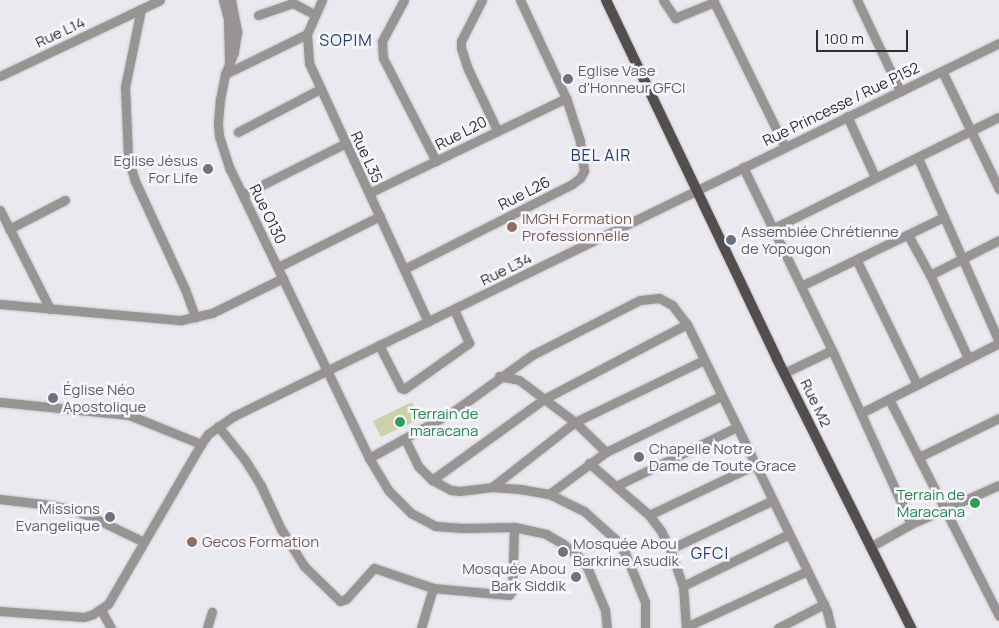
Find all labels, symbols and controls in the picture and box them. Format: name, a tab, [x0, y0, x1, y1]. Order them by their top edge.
street label: Rue L14	[32, 13, 88, 51]
scale bar	[819, 20, 912, 52]
text: 100 m	[824, 28, 864, 49]
district label: SOPIM	[319, 30, 373, 50]
street label: Rue Princesse / Rue P152	[760, 58, 922, 150]
place label: Eglise Vase d'Honneur GFCI	[578, 61, 685, 96]
marker: Eglise Vase d'Honneur GFCI	[562, 73, 574, 85]
street label: Rue L20	[432, 112, 490, 154]
street label: Rue L35	[347, 128, 387, 186]
district label: BEL AIR	[569, 145, 633, 165]
place label: Eglise Jésus For Life	[114, 151, 198, 186]
marker: Eglise Jésus For Life	[202, 163, 214, 175]
street label: Rue L26	[495, 172, 553, 214]
street label: Rue O130	[246, 181, 290, 247]
place label: IMGH Formation Professionnelle	[522, 209, 632, 244]
marker: IMGH Formation Professionnelle	[506, 221, 518, 233]
place label: Assemblée Chrétienne de Yopougon	[741, 222, 899, 257]
marker: Assemblée Chrétienne de Yopougon	[725, 234, 737, 246]
street label: Rue L34	[477, 249, 535, 289]
street label: Rue M2	[797, 376, 835, 430]
place label: Église Néo Apostolique	[63, 380, 146, 415]
marker: Église Néo Apostolique	[47, 392, 59, 404]
place label: Terrain de maracana	[410, 404, 478, 439]
marker: Terrain de maracana	[394, 416, 406, 428]
place label: Chapelle Notre Dame de Toute Grace	[649, 439, 796, 474]
marker: Chapelle Notre Dame de Toute Grace	[633, 451, 645, 463]
place label: Terrain de Maracana	[897, 485, 965, 520]
marker: Terrain de Maracana	[969, 497, 981, 509]
place label: Missions Evangelique	[16, 499, 100, 534]
marker: Missions Evangelique	[104, 511, 116, 523]
place label: Gecos Formation	[202, 533, 319, 551]
place label: Mosquée Abou Barkrine Asudik	[573, 534, 679, 569]
marker: Gecos Formation	[186, 536, 198, 548]
district label: GFCI	[690, 543, 730, 563]
marker: Mosquée Abou Barkrine Asudik	[557, 546, 569, 558]
place label: Mosquée Abou Bark Siddik	[462, 559, 566, 594]
marker: Mosquée Abou Bark Siddik	[570, 571, 582, 583]

